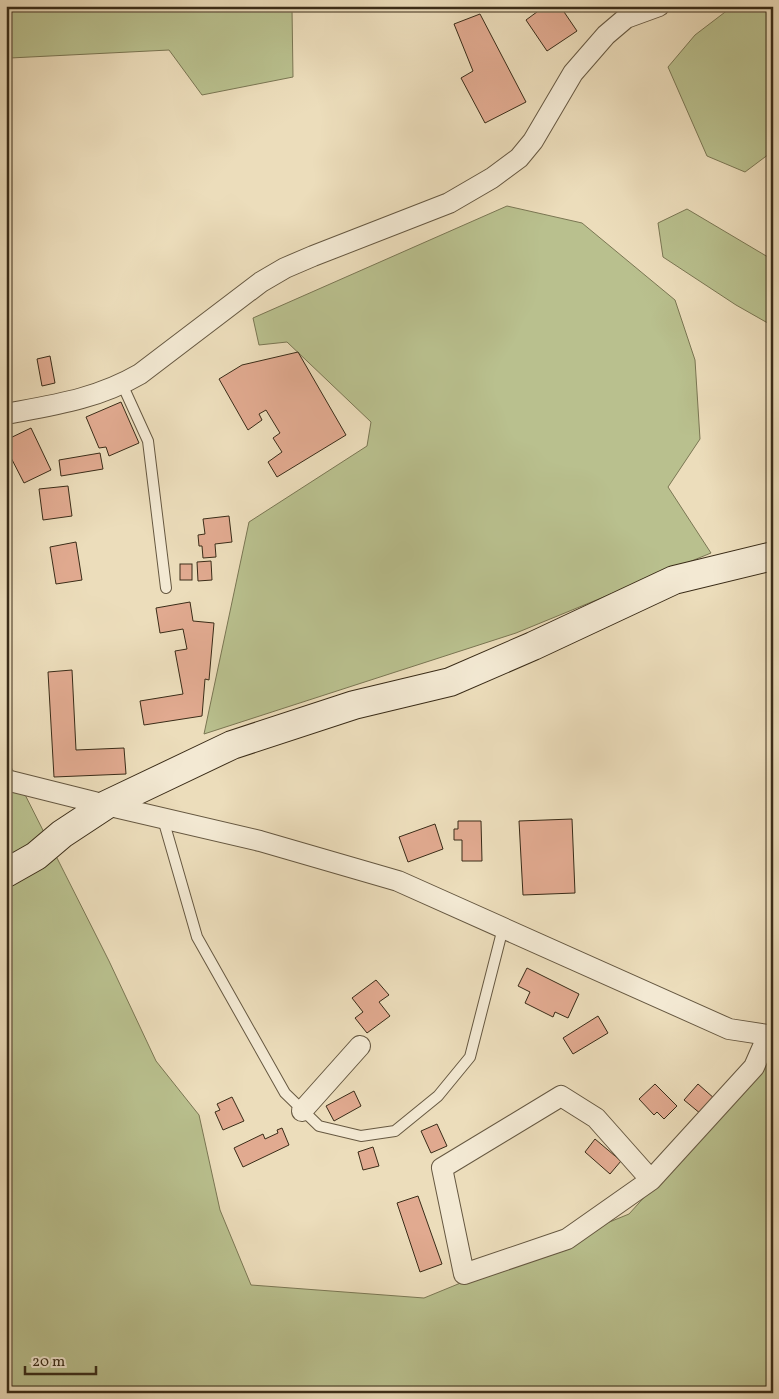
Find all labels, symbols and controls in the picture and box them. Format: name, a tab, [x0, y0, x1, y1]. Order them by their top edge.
scale bar	[25, 1344, 96, 1376]
text: 20 m	[32, 1352, 65, 1373]

